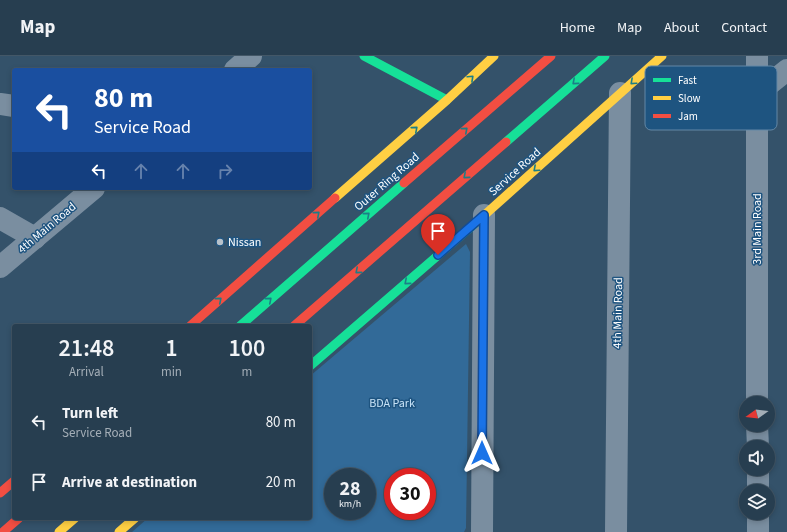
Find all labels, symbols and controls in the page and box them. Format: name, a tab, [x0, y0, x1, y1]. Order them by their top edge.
text: Map	[20, 14, 55, 41]
text: Home	[560, 18, 595, 38]
text: Map	[617, 18, 642, 38]
text: About	[664, 18, 699, 38]
text: Contact	[721, 18, 767, 38]
legend	[645, 66, 777, 130]
text: Fast	[678, 73, 697, 88]
one-way arrow	[466, 75, 474, 83]
one-way arrow	[572, 77, 580, 84]
one-way arrow	[630, 77, 638, 85]
text: 80 m	[94, 78, 153, 118]
icon: left	[28, 84, 80, 136]
text: Slow	[678, 91, 701, 106]
text: Jam	[678, 109, 698, 124]
text: Service Road	[94, 115, 191, 140]
one-way arrow	[410, 126, 417, 133]
one-way arrow	[461, 127, 468, 134]
street label: Service Road	[485, 144, 545, 200]
street label: Outer Ring Road	[351, 149, 423, 215]
icon: left	[88, 160, 110, 182]
icon: ahead	[130, 160, 152, 182]
icon: ahead	[172, 160, 194, 182]
icon: right	[214, 160, 236, 182]
one-way arrow	[533, 164, 541, 171]
one-way arrow	[464, 171, 471, 178]
street label: 3rd Main Road	[749, 193, 766, 265]
street label: 4th Main Road	[14, 199, 80, 257]
one-way arrow	[312, 212, 320, 219]
one-way arrow	[363, 213, 370, 220]
pin	[421, 214, 455, 255]
icon: arrive	[427, 220, 449, 242]
place label: Nissan	[228, 234, 261, 251]
marker: Nissan	[215, 237, 225, 247]
one-way arrow	[355, 266, 362, 273]
street label: 4th Main Road	[609, 277, 627, 349]
one-way arrow	[404, 278, 412, 285]
one-way arrow	[215, 298, 222, 305]
one-way arrow	[264, 298, 272, 305]
text: 21:48	[59, 331, 114, 366]
text: 1	[165, 331, 178, 366]
text: 100	[229, 331, 265, 366]
text: Arrival	[69, 363, 104, 381]
text: min	[161, 363, 182, 381]
text: m	[242, 363, 252, 381]
park label: BDA Park	[369, 395, 415, 412]
north arrow	[739, 396, 775, 432]
map controls	[739, 396, 775, 520]
text: Turn left	[62, 403, 118, 424]
icon: left	[28, 411, 50, 433]
text: 80 m	[266, 412, 296, 433]
text: Service Road	[62, 424, 132, 442]
position arrow	[461, 432, 503, 474]
button: sound	[739, 440, 775, 476]
speed limit sign: 30	[384, 468, 436, 520]
icon: arrive	[28, 471, 50, 493]
text: Arrive at destination	[62, 472, 197, 493]
text: 20 m	[266, 472, 296, 493]
text: 28	[339, 475, 361, 503]
button: layers	[739, 484, 775, 520]
text: km/h	[339, 497, 361, 511]

